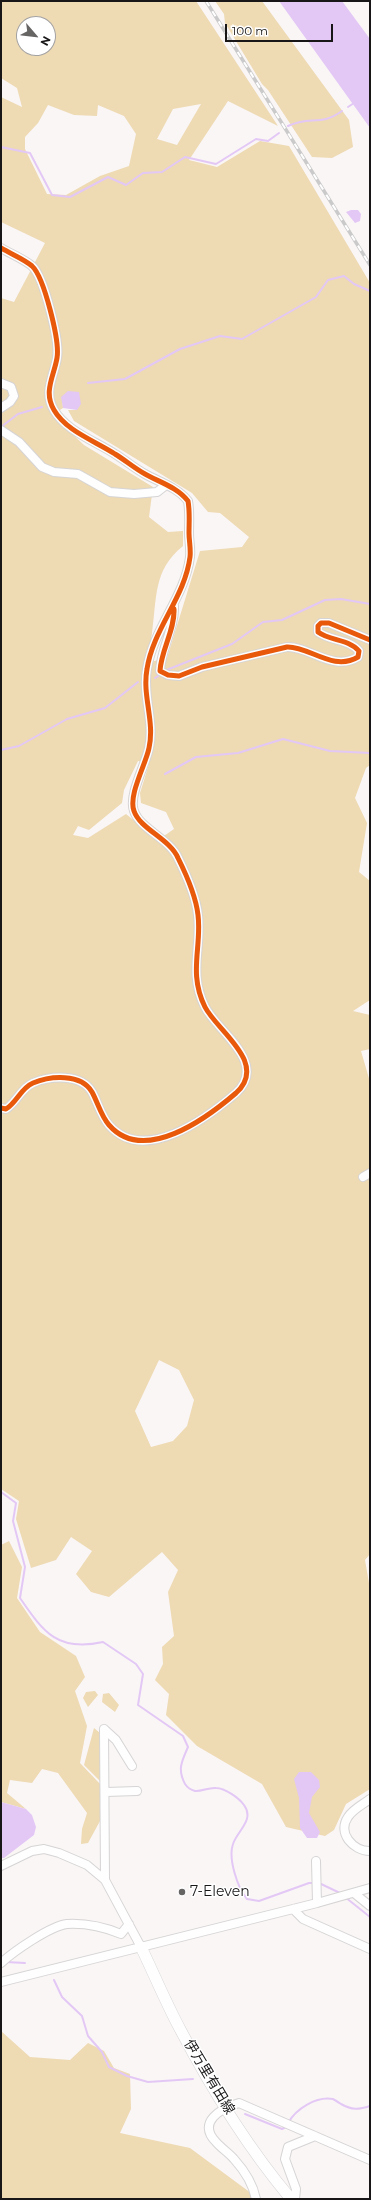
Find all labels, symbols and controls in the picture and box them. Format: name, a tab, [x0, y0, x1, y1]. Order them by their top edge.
north arrow	[16, 16, 56, 56]
scale bar	[227, 16, 335, 42]
text: 100 m	[232, 23, 268, 38]
text: N	[37, 34, 54, 48]
place label: 7-Eleven	[190, 1884, 250, 1900]
marker: 7-Eleven	[177, 1887, 187, 1897]
street label: 伊万里有田線	[180, 2037, 238, 2117]

